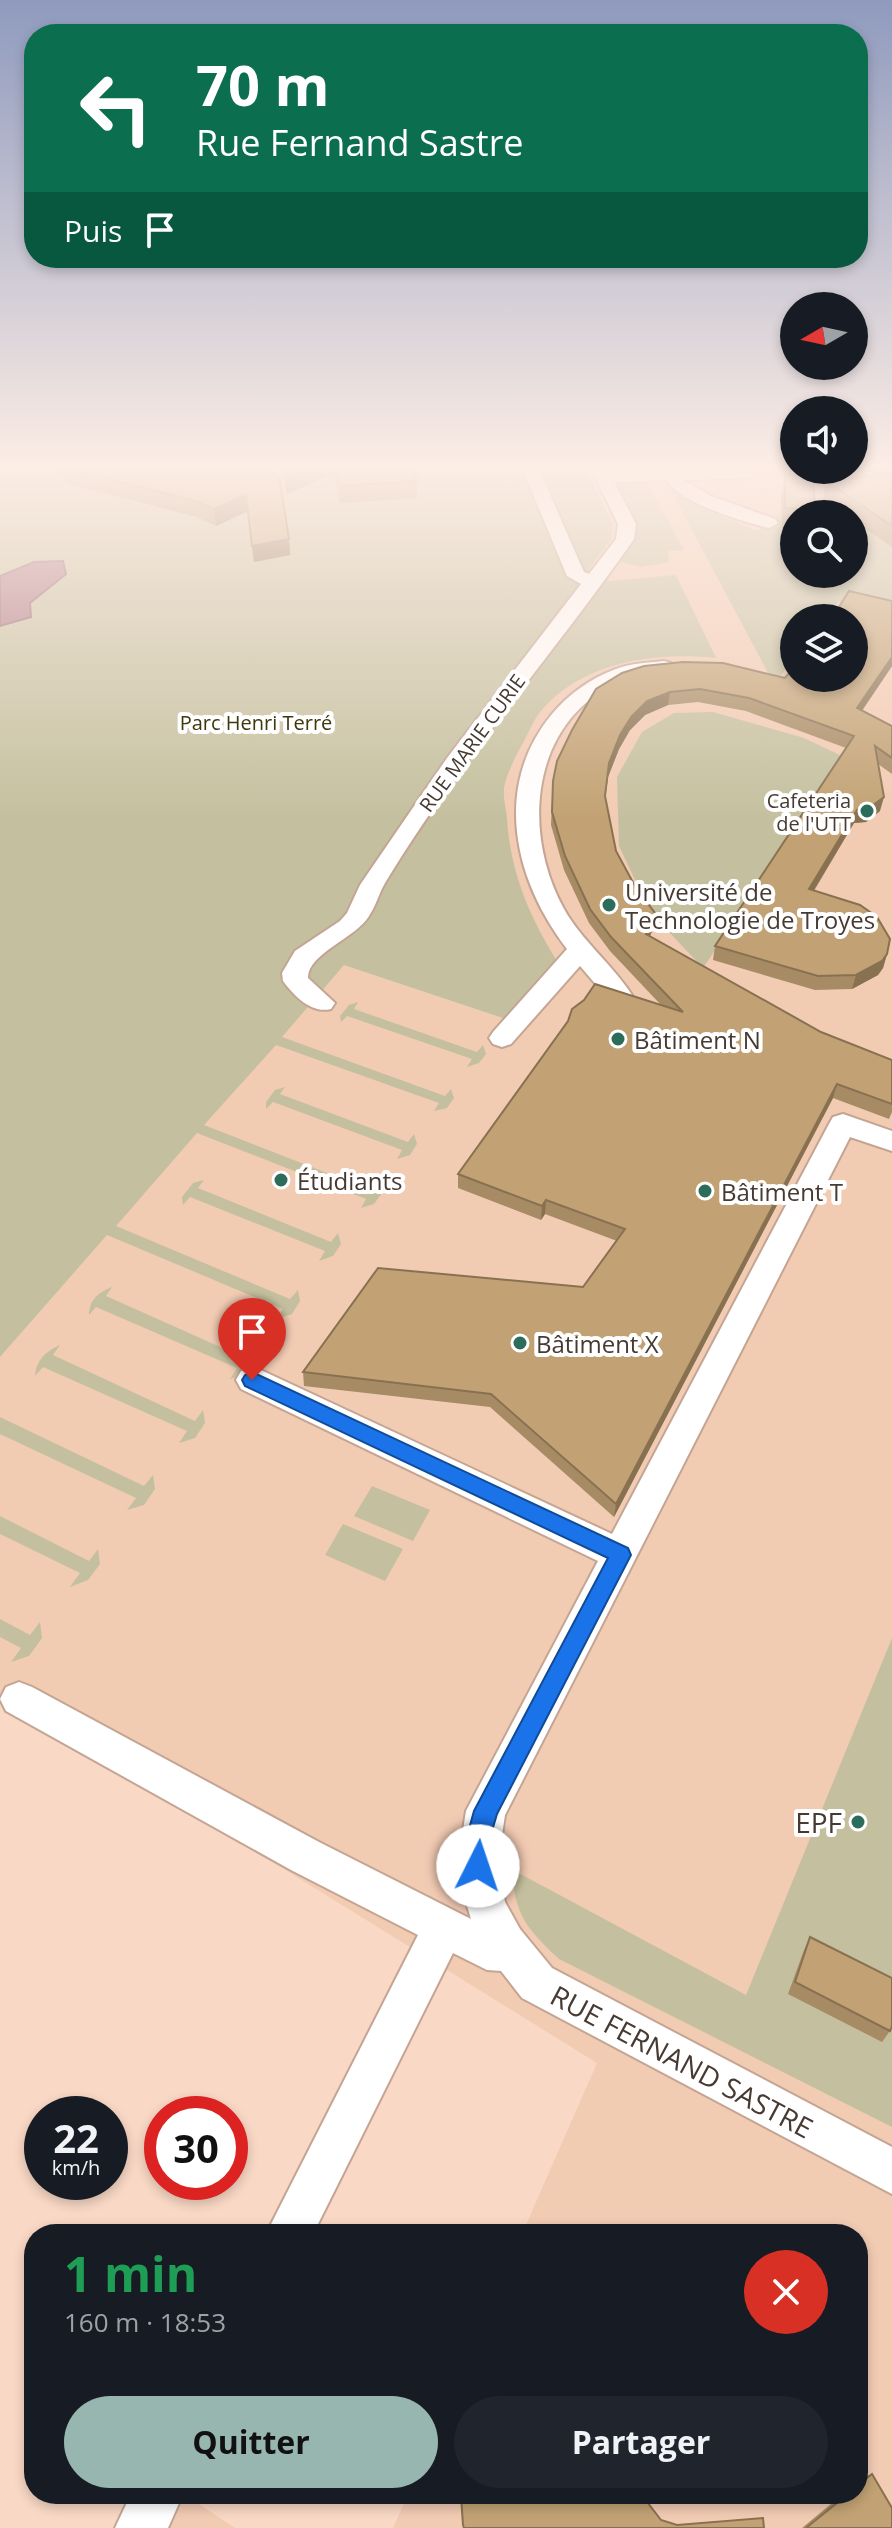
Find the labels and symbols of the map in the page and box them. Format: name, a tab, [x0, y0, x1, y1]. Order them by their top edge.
north arrow	[780, 292, 868, 380]
street label: RUE MARIE CURIE	[413, 669, 531, 817]
park label: Parc Henri Terré	[180, 709, 332, 736]
place label: Cafeteria de l'UTT	[767, 787, 851, 837]
marker: Cafeteria de l'UTT	[858, 802, 876, 820]
place label: Université de Technologie de Troyes	[625, 875, 875, 936]
marker: Université de Technologie de Troyes	[600, 896, 618, 914]
place label: Bâtiment N	[634, 1023, 761, 1056]
marker: Bâtiment N	[609, 1030, 627, 1048]
place label: Étudiants	[297, 1164, 402, 1197]
marker: Étudiants	[272, 1171, 290, 1189]
place label: Bâtiment T	[721, 1175, 843, 1208]
marker: Bâtiment T	[696, 1182, 714, 1200]
pin	[218, 1298, 286, 1380]
place label: Bâtiment X	[536, 1327, 659, 1360]
marker: Bâtiment X	[511, 1334, 529, 1352]
place label: EPF	[795, 1803, 842, 1841]
marker: EPF	[849, 1813, 867, 1831]
position arrow	[436, 1824, 520, 1908]
street label: RUE FERNAND SASTRE	[544, 1976, 820, 2146]
speed limit sign: 30	[144, 2096, 248, 2200]

